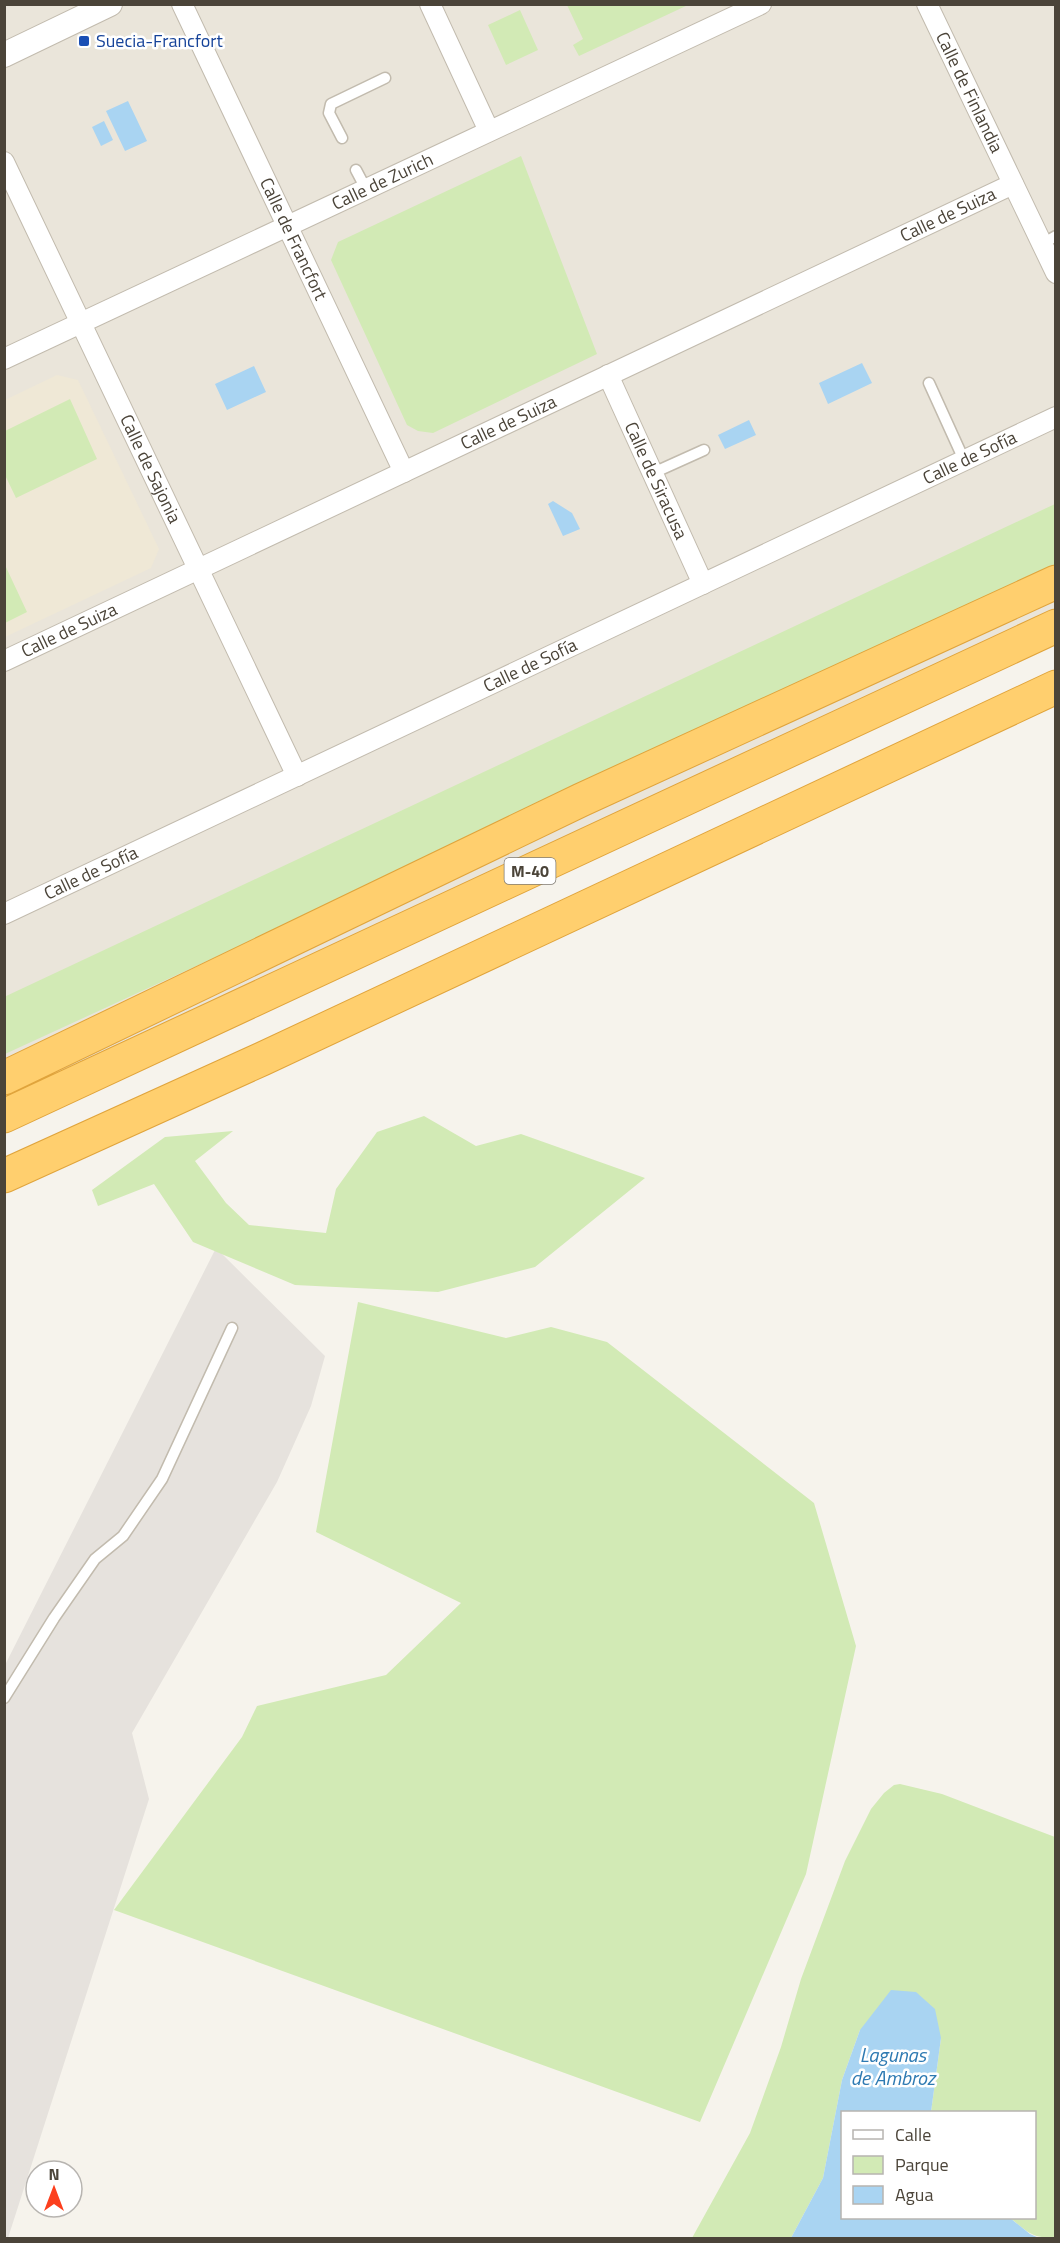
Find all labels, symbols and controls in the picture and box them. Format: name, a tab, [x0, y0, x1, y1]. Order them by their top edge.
place label: Suecia-Francfort	[96, 27, 223, 54]
street label: Calle de Finlandia	[929, 27, 1010, 157]
marker: Suecia-Francfort	[77, 34, 91, 48]
street label: Calle de Zurich	[327, 146, 438, 217]
street label: Calle de Francfort	[253, 173, 335, 305]
street label: Calle de Suiza	[895, 180, 1000, 249]
street label: Calle de Suiza	[456, 388, 561, 456]
street label: Calle de Sajonia	[113, 410, 188, 528]
street label: Calle de Siracusa	[618, 417, 695, 544]
street label: Calle de Sofía	[918, 424, 1021, 491]
street label: Calle de Suiza	[16, 595, 121, 664]
street label: Calle de Sofía	[479, 631, 581, 699]
street label: Calle de Sofía	[39, 839, 142, 906]
road number: M-40	[504, 858, 556, 884]
water label: Lagunas de Ambroz	[851, 2039, 937, 2093]
legend	[841, 2111, 1036, 2219]
text: Calle	[895, 2121, 931, 2148]
text: Parque	[895, 2151, 949, 2178]
north arrow	[24, 2159, 84, 2219]
text: N	[48, 2162, 60, 2186]
text: Agua	[895, 2181, 933, 2208]

